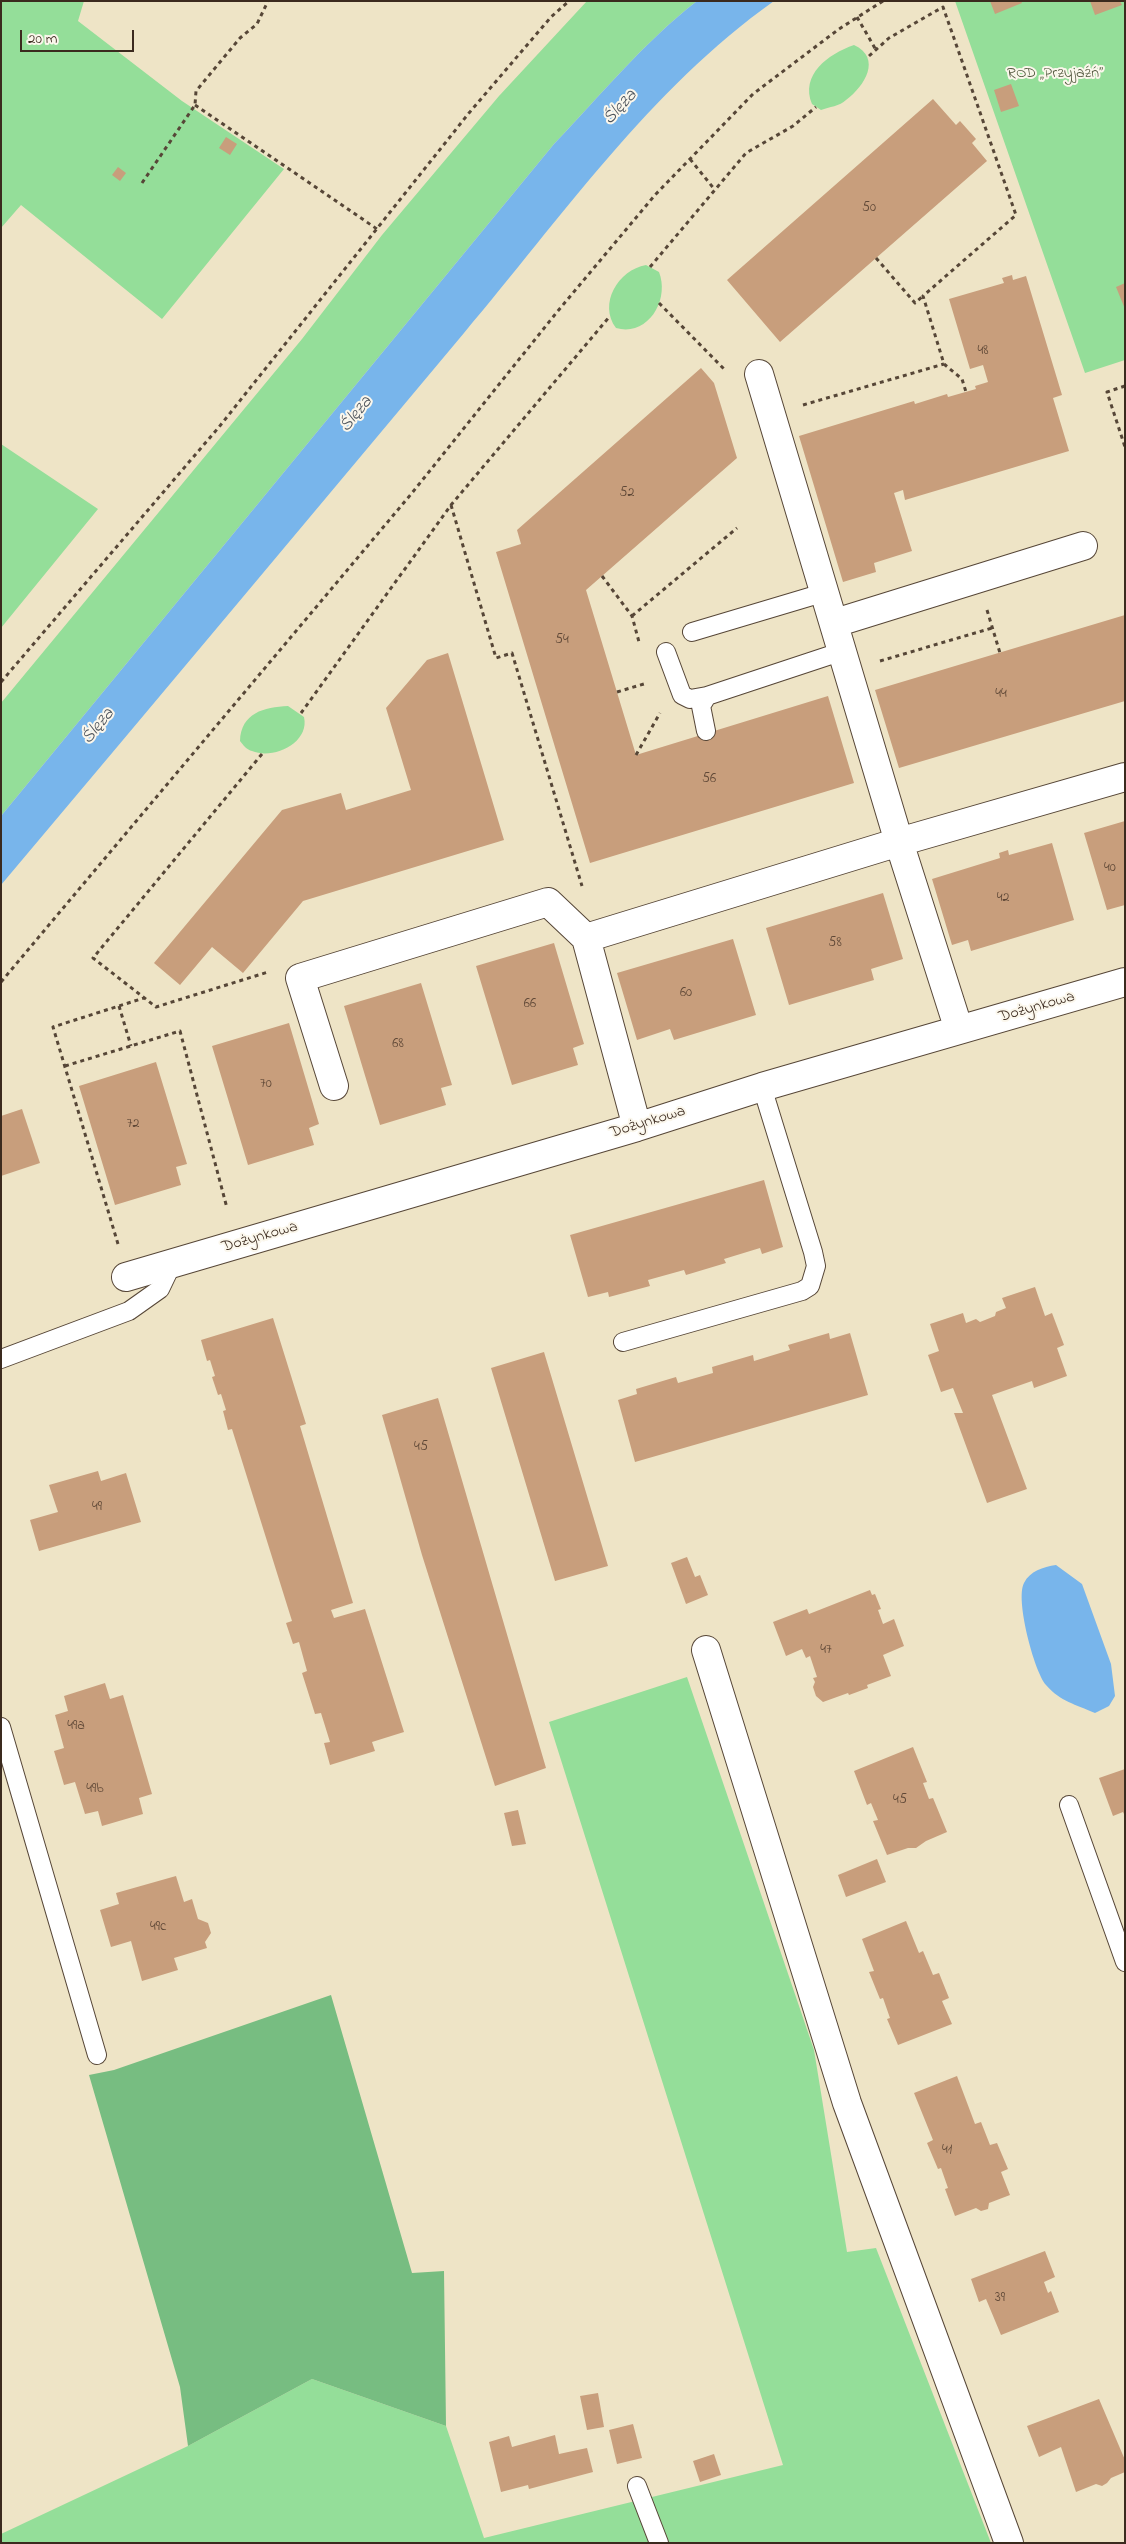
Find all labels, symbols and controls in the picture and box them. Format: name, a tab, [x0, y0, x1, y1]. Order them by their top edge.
scale bar	[22, 20, 136, 52]
text: 20 m	[28, 28, 57, 50]
park label: ROD „Przyjaźń”	[1007, 64, 1103, 84]
water label: Ślęza	[599, 86, 643, 130]
house number: 50	[862, 201, 876, 217]
house number: 48	[977, 344, 989, 360]
water label: Ślęza	[336, 393, 378, 437]
house number: 52	[620, 486, 634, 502]
house number: 54	[555, 633, 569, 649]
house number: 44	[995, 687, 1007, 703]
water label: Ślęza	[78, 705, 120, 749]
house number: 56	[702, 772, 716, 788]
house number: 40	[1104, 861, 1116, 877]
house number: 42	[997, 891, 1009, 907]
house number: 58	[828, 936, 842, 952]
house number: 60	[680, 986, 692, 1002]
street label: Dożynkowa	[997, 988, 1077, 1028]
house number: 66	[524, 997, 536, 1013]
house number: 68	[392, 1037, 404, 1053]
house number: 70	[260, 1077, 272, 1093]
street label: Dożynkowa	[608, 1102, 688, 1144]
house number: 72	[127, 1117, 139, 1133]
street label: Dożynkowa	[220, 1218, 300, 1258]
house number: 45	[414, 1440, 428, 1456]
house number: 49	[92, 1500, 102, 1516]
house number: 47	[820, 1643, 832, 1659]
house number: 49a	[67, 1719, 85, 1735]
house number: 49b	[86, 1782, 104, 1798]
house number: 45	[893, 1793, 907, 1809]
house number: 49c	[150, 1920, 166, 1936]
house number: 41	[942, 2143, 952, 2159]
house number: 39	[995, 2291, 1005, 2307]

